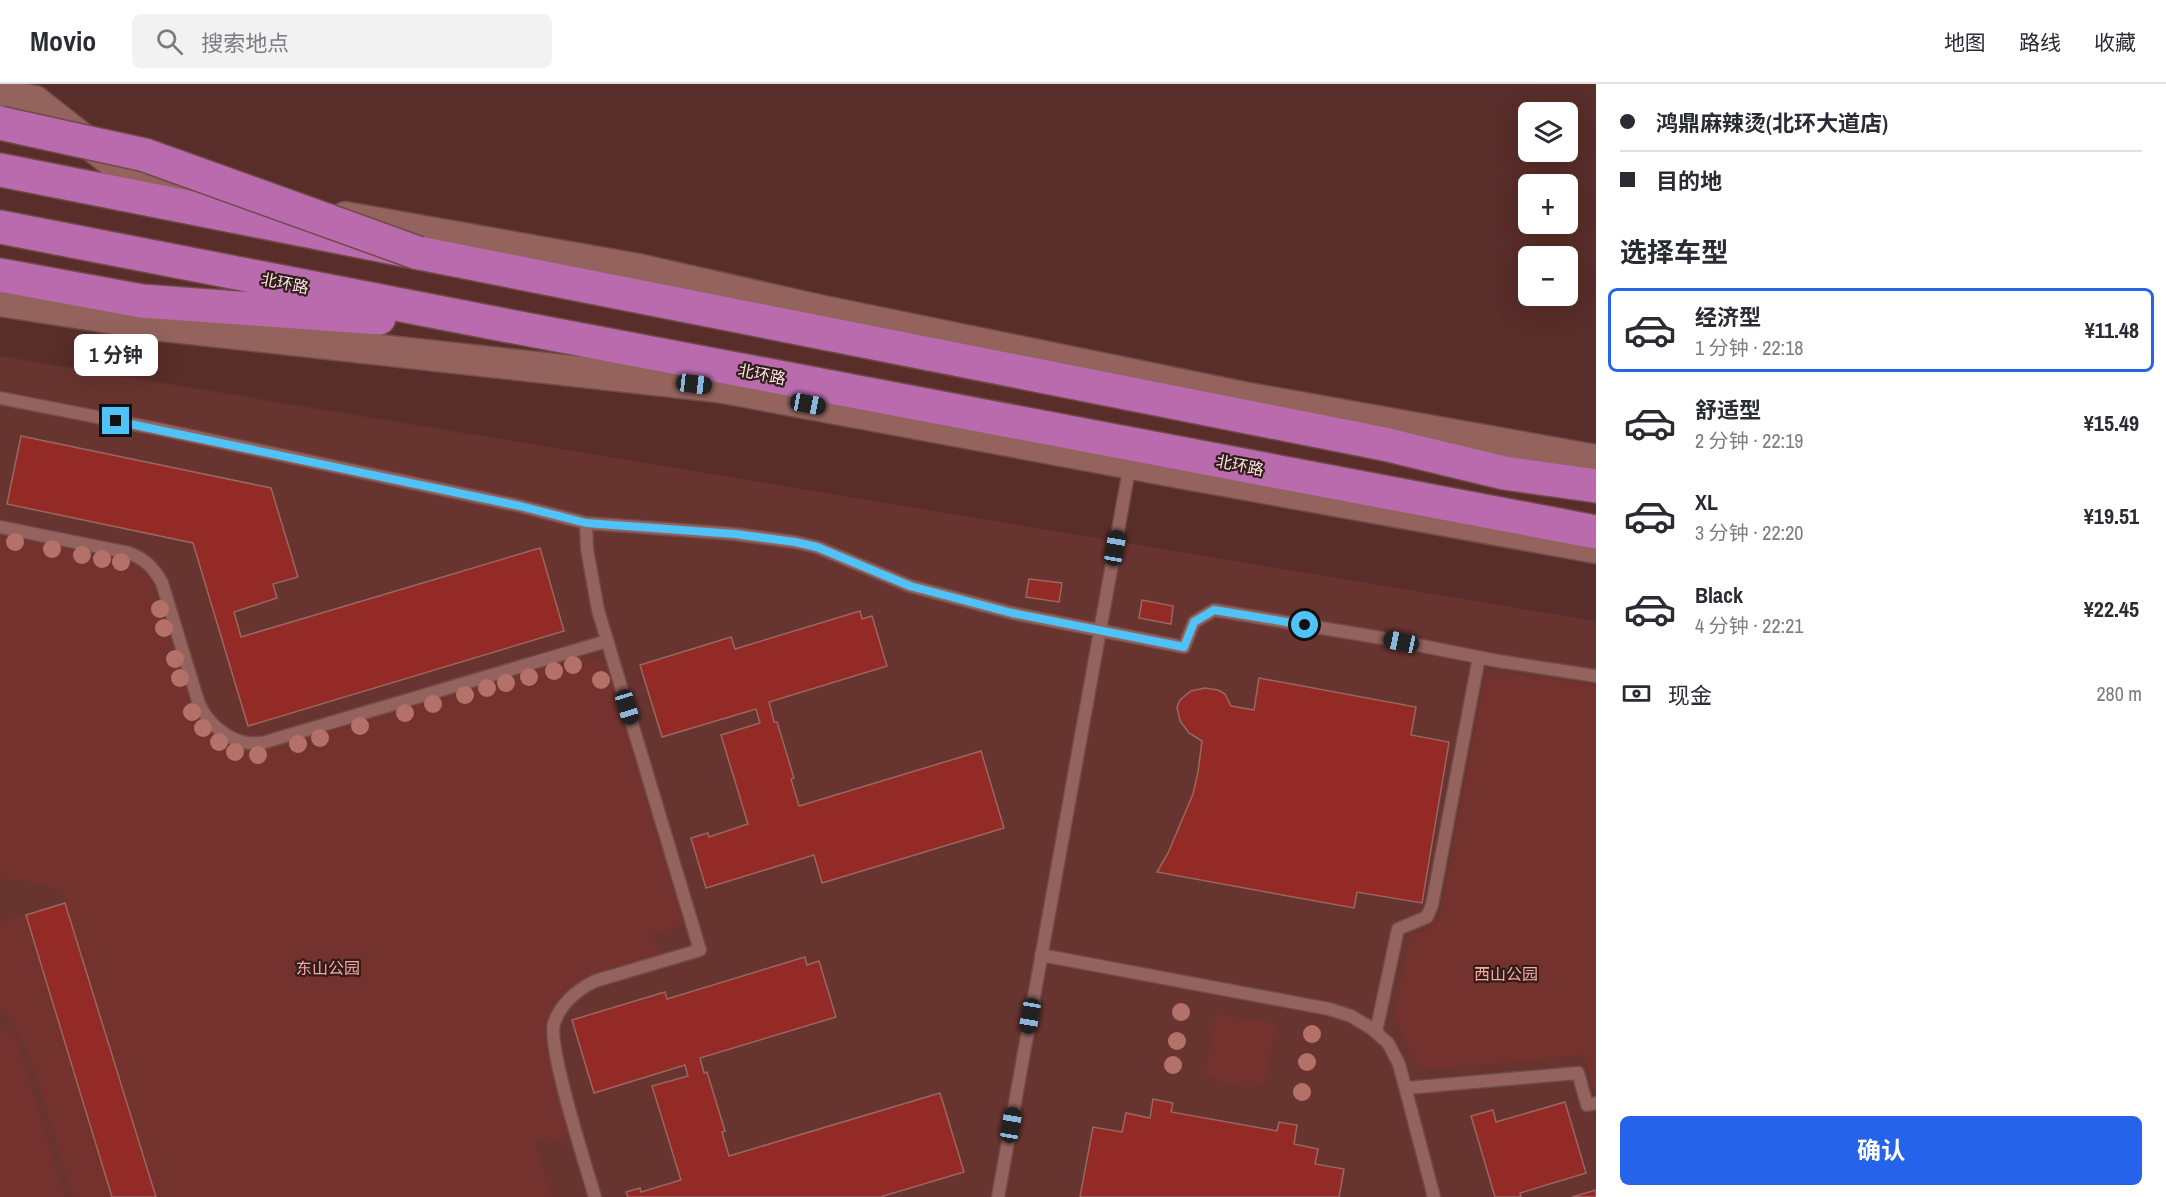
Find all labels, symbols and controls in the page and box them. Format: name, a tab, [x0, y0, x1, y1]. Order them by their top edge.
search box	[132, 14, 552, 68]
text: Movio	[30, 22, 96, 60]
icon: search	[153, 25, 186, 58]
text: 搜索地点	[201, 28, 289, 58]
text: 地图	[1944, 28, 1986, 57]
text: 路线	[2019, 28, 2061, 57]
text: 收藏	[2094, 28, 2136, 57]
map controls	[1518, 102, 1578, 306]
button: layers	[1518, 102, 1578, 162]
text: 鸿鼎麻辣烫(北环大道店)	[1656, 108, 1888, 138]
text: 目的地	[1656, 166, 1722, 196]
button: +	[1518, 174, 1578, 234]
text: 选择车型	[1620, 234, 1728, 270]
button: −	[1518, 246, 1578, 306]
street label: 北环路	[259, 268, 311, 298]
text: 经济型	[1695, 302, 1761, 332]
icon: car	[1623, 303, 1677, 357]
text: ¥11.48	[2085, 315, 2139, 345]
callout: 1 分钟	[74, 334, 158, 376]
text: 1 分钟 · 22:18	[1695, 334, 1803, 361]
text: 1 分钟	[89, 341, 143, 368]
street label: 北环路	[736, 359, 788, 389]
car	[675, 373, 713, 395]
car	[789, 392, 827, 416]
text: 舒适型	[1695, 395, 1761, 425]
icon: car	[1623, 396, 1677, 450]
route end	[102, 407, 129, 434]
text: ¥15.49	[2084, 408, 2139, 438]
text: 2 分钟 · 22:19	[1695, 427, 1803, 454]
street label: 北环路	[1214, 450, 1266, 480]
text: XL	[1695, 487, 1718, 517]
icon: car	[1623, 489, 1677, 543]
text: ¥19.51	[2084, 501, 2139, 531]
text: 3 分钟 · 22:20	[1695, 519, 1803, 546]
car	[1103, 529, 1127, 567]
text: Black	[1695, 580, 1743, 610]
icon: car	[1623, 582, 1677, 636]
text: ¥22.45	[2084, 594, 2139, 624]
route start	[1291, 611, 1318, 638]
text: 4 分钟 · 22:21	[1695, 612, 1803, 639]
car	[1382, 629, 1420, 655]
icon: cash	[1620, 677, 1653, 710]
text: 现金	[1668, 680, 1712, 710]
text: 280 m	[2096, 680, 2142, 707]
car	[613, 687, 641, 727]
park label: 东山公园	[296, 957, 360, 979]
park label: 西山公园	[1474, 963, 1538, 985]
car	[1018, 997, 1042, 1035]
car	[999, 1106, 1023, 1144]
button: 确认	[1620, 1116, 2142, 1185]

